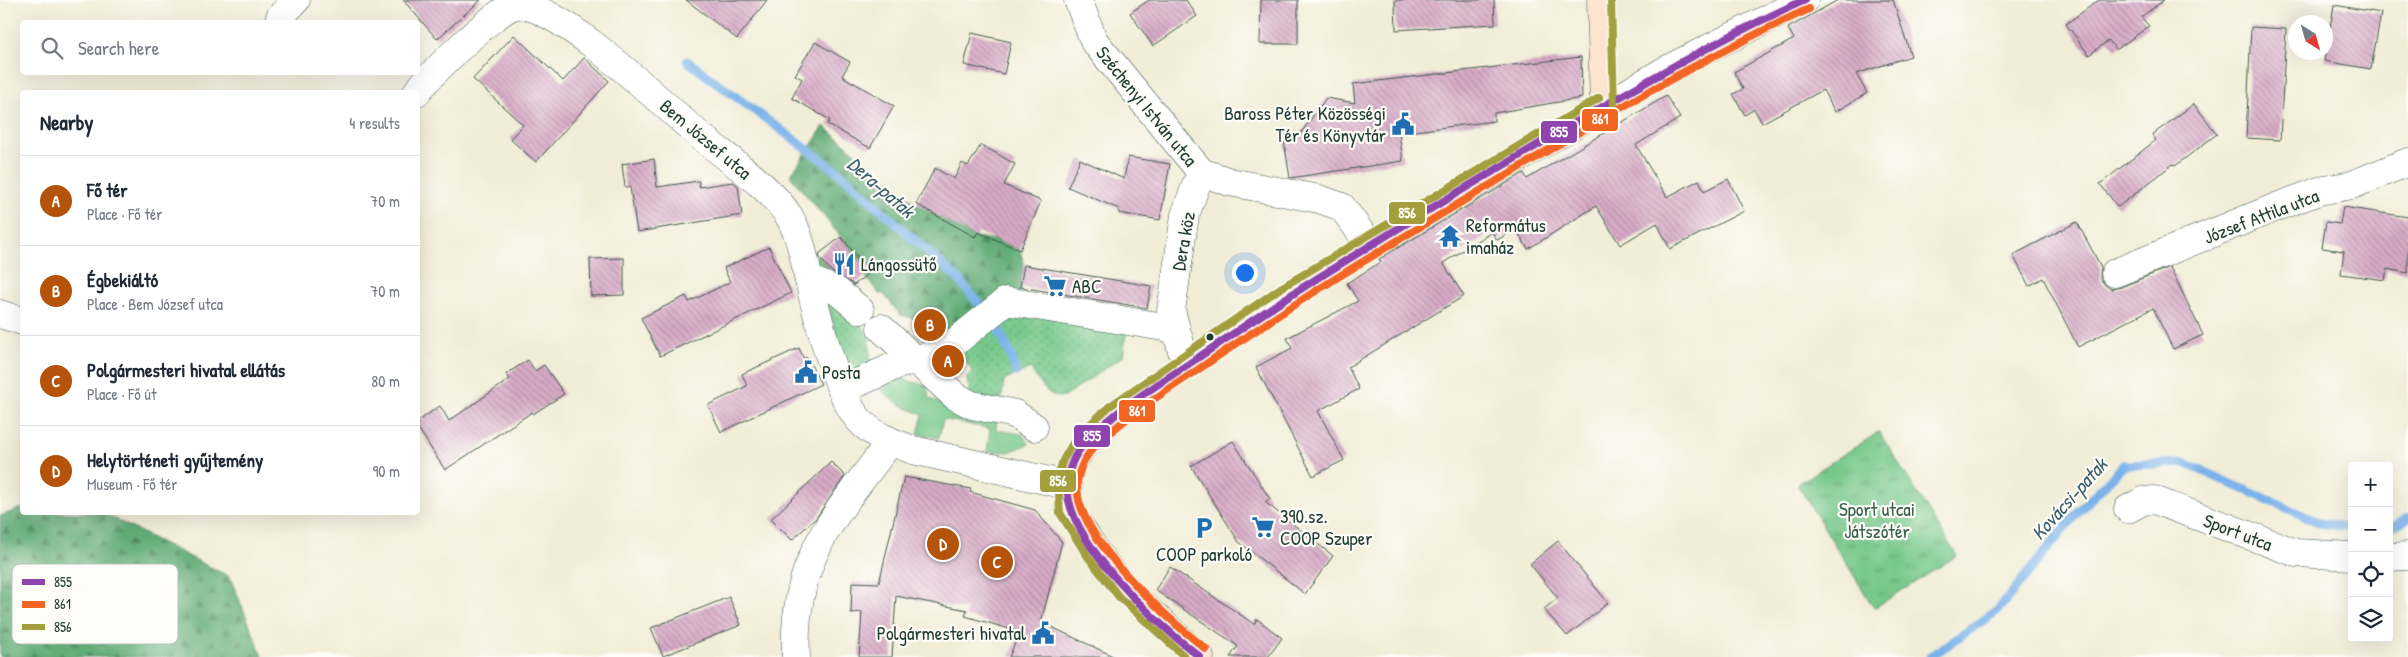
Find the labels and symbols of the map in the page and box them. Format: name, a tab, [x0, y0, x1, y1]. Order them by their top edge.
north arrow	[2288, 15, 2333, 60]
street label: Széchenyi István utca	[1090, 40, 1204, 172]
street label: Bem József utca	[655, 93, 758, 185]
place label: Baross Péter Közösségi Tér és Könyvtár	[1224, 100, 1387, 148]
line badge: 861	[1581, 108, 1619, 132]
text: 861	[1592, 109, 1608, 128]
public building icon: Baross Péter Közösségi Tér és Könyvtár	[1390, 111, 1416, 137]
line badge: 855	[1540, 120, 1578, 144]
text: 855	[1550, 122, 1568, 141]
water label: Dera-patak	[841, 150, 922, 225]
street label: József Attila utca	[2200, 182, 2323, 250]
line badge: 856	[1388, 201, 1426, 225]
text: 856	[1398, 203, 1416, 222]
street label: Dera köz	[1165, 209, 1201, 273]
place label: Református imaház	[1466, 212, 1546, 260]
temple icon: Református imaház	[1437, 223, 1463, 249]
restaurant icon: Lángossütő	[831, 251, 857, 277]
place label: Lángossütő	[861, 251, 937, 277]
your location	[1232, 260, 1258, 286]
supermarket icon: ABC	[1042, 273, 1068, 299]
place label: ABC	[1072, 273, 1101, 299]
pin: B	[914, 306, 946, 344]
unlabelled marker	[1205, 332, 1215, 342]
pin: A	[932, 342, 964, 380]
public building icon: Posta	[793, 359, 819, 385]
place label: Posta	[822, 359, 861, 385]
line badge: 861	[1118, 399, 1156, 423]
text: 861	[1129, 401, 1145, 420]
line badge: 855	[1073, 424, 1111, 448]
text: 855	[1083, 426, 1101, 445]
water label: Kovácsi-patak	[2025, 451, 2115, 546]
line badge: 856	[1039, 469, 1077, 493]
text: 856	[1049, 471, 1067, 490]
park label: Sport utcai Játszótér	[1839, 496, 1915, 544]
place label: 390.sz. COOP Szuper	[1280, 503, 1373, 551]
street label: Sport utca	[2200, 507, 2277, 557]
supermarket icon: 390.sz. COOP Szuper	[1250, 514, 1276, 540]
parking icon: COOP parkoló	[1191, 515, 1217, 541]
pin: D	[927, 525, 959, 563]
place label: COOP parkoló	[1156, 541, 1252, 567]
pin: C	[981, 543, 1013, 581]
legend	[12, 564, 178, 644]
text: 855	[54, 572, 72, 591]
text: 861	[54, 594, 71, 613]
text: 856	[54, 617, 72, 636]
place label: Polgármesteri hivatal	[877, 620, 1027, 646]
public building icon: Polgármesteri hivatal	[1030, 620, 1056, 646]

